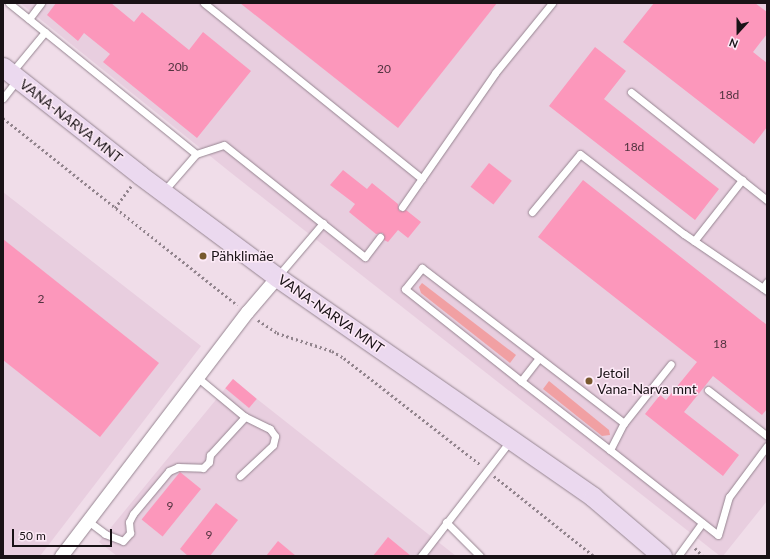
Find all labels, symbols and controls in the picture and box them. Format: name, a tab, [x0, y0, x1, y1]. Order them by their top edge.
north arrow	[718, 12, 758, 52]
text: N	[727, 36, 740, 51]
house number: 20b	[168, 60, 188, 74]
house number: 20	[377, 62, 391, 76]
street label: VANA-NARVA MNT	[16, 76, 126, 166]
house number: 18d	[719, 88, 739, 102]
house number: 18d	[624, 140, 644, 154]
place label: Pähklimäe	[211, 248, 274, 264]
marker: Pähklimäe	[198, 251, 208, 261]
street label: VANA-NARVA MNT	[275, 271, 387, 357]
house number: 2	[38, 292, 44, 306]
house number: 18	[713, 337, 727, 351]
place label: Jetoil Vana-Narva mnt	[597, 365, 697, 398]
marker: Jetoil Vana-Narva mnt	[584, 376, 594, 386]
house number: 9	[167, 499, 173, 513]
scale bar	[14, 521, 114, 547]
text: 50 m	[19, 528, 46, 543]
house number: 9	[206, 528, 212, 542]

